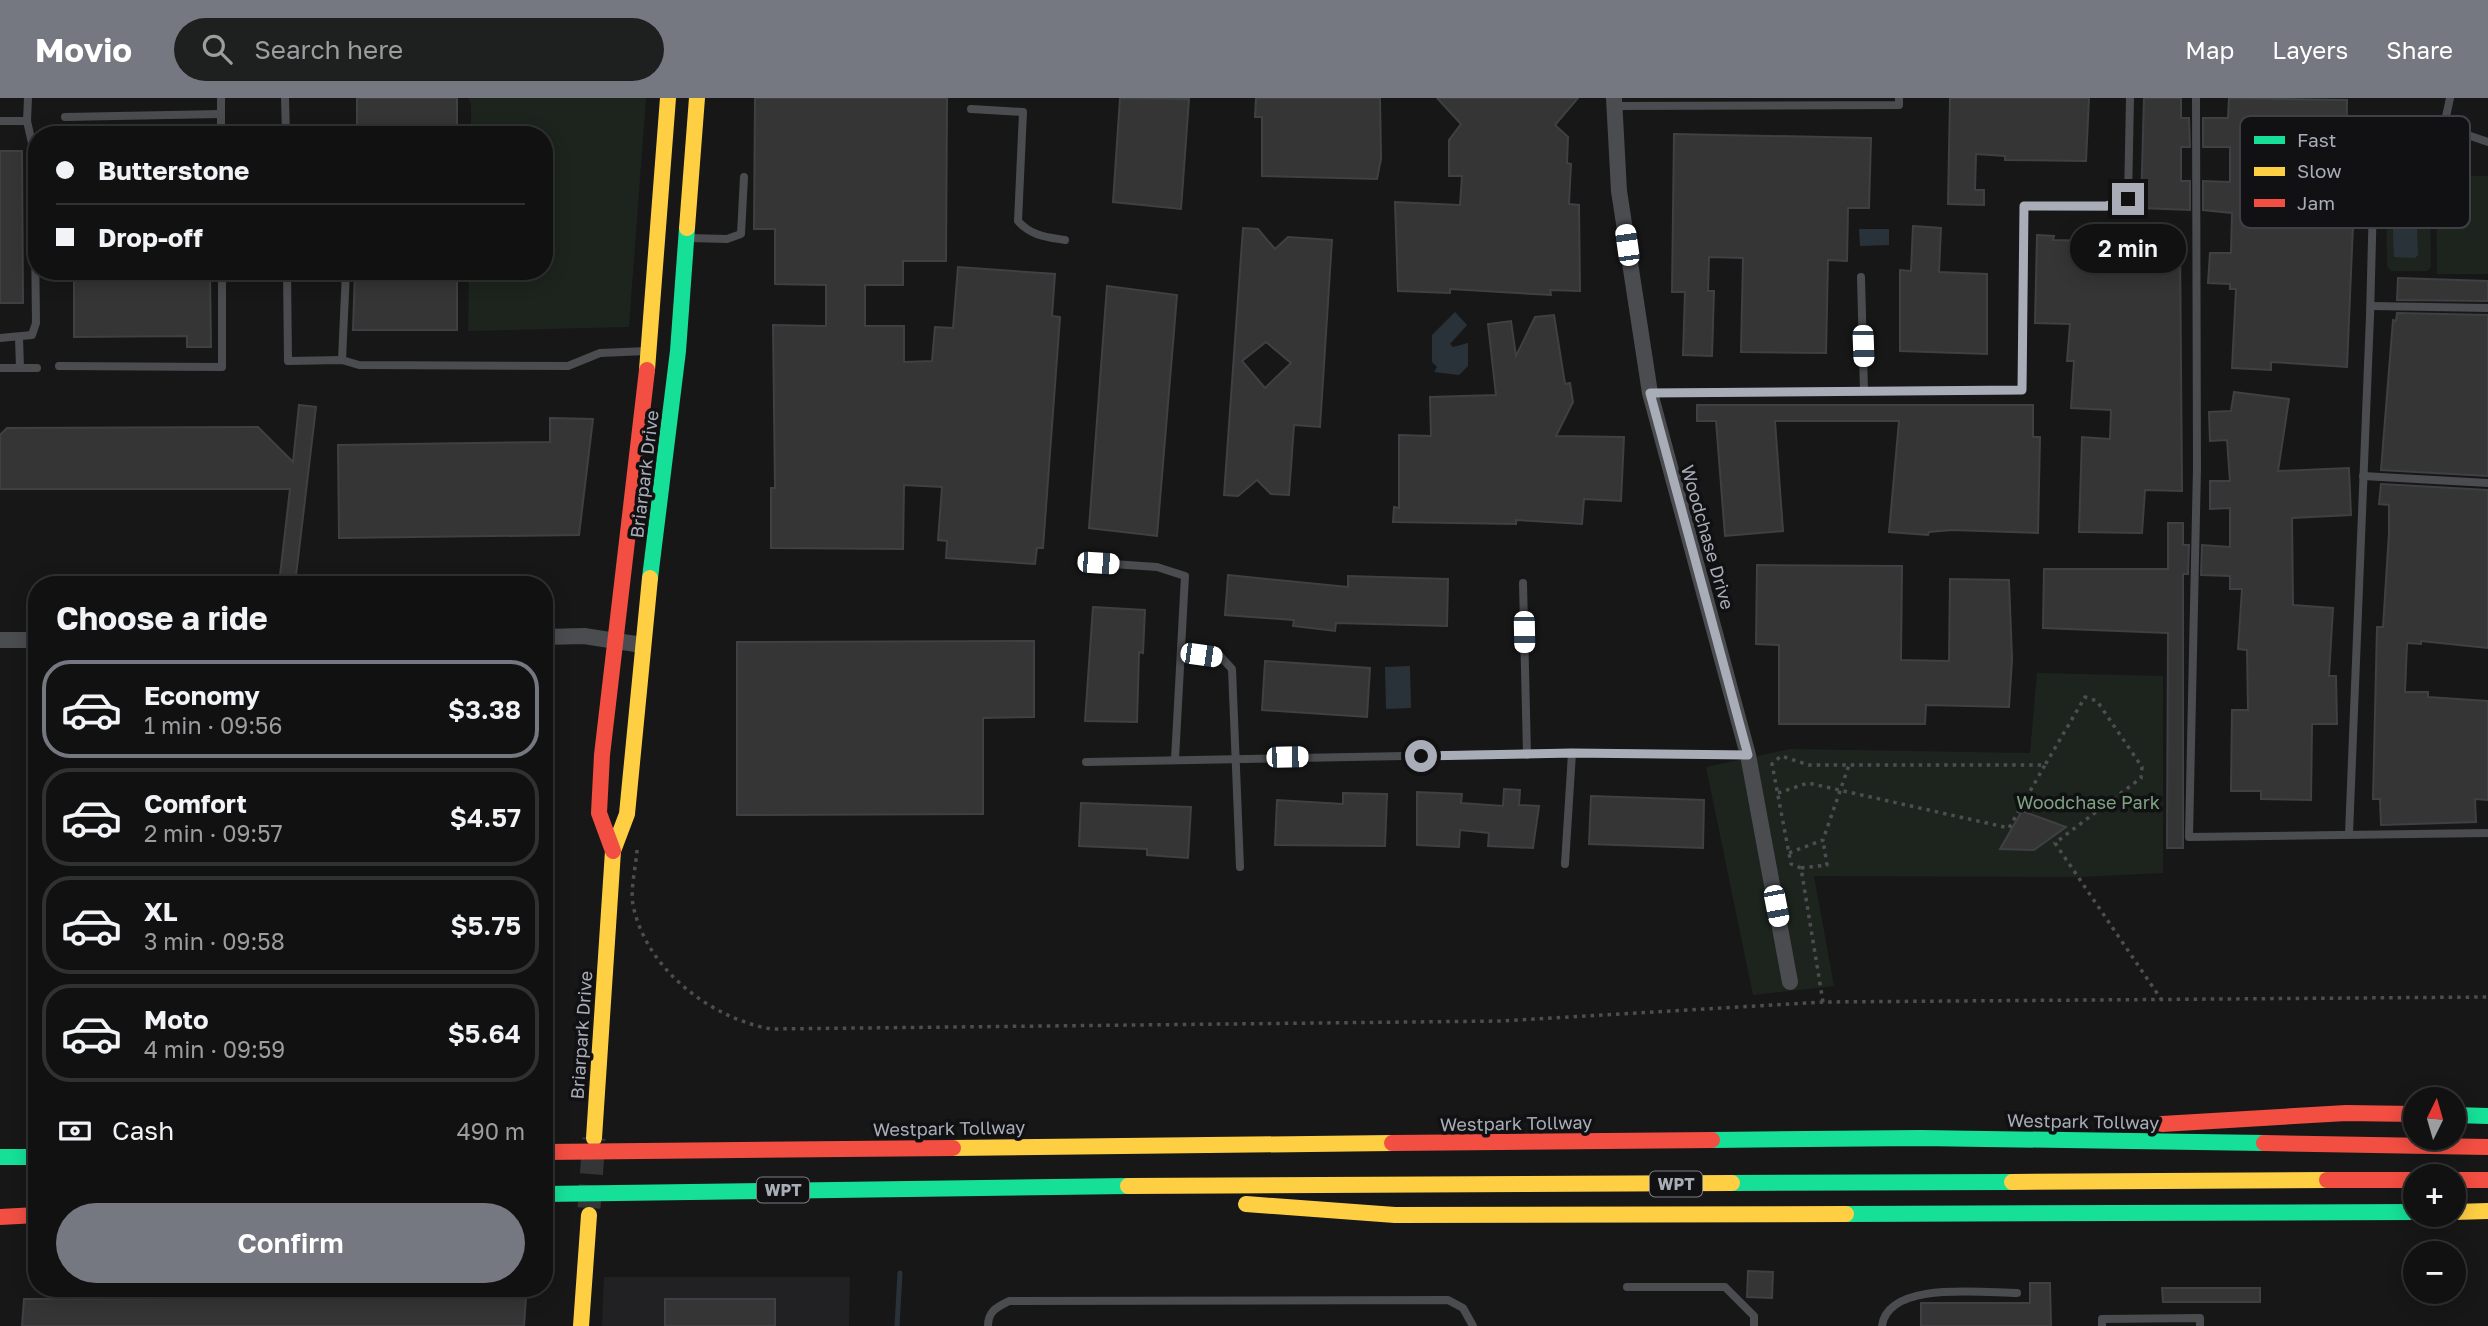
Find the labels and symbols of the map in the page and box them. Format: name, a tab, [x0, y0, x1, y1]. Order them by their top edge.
legend	[2240, 116, 2470, 228]
text: Fast	[2297, 128, 2336, 151]
text: Slow	[2297, 159, 2342, 182]
route end	[2112, 183, 2144, 215]
text: Jam	[2297, 191, 2335, 214]
car	[1614, 223, 1641, 267]
callout: 2 min	[2070, 224, 2186, 272]
car	[1852, 325, 1875, 367]
street label: Briarpark Drive	[625, 409, 663, 539]
street label: Woodchase Drive	[1677, 462, 1739, 612]
car	[1077, 551, 1120, 575]
car	[1514, 611, 1535, 653]
car	[1179, 642, 1224, 668]
route start	[1405, 740, 1437, 772]
car	[1266, 746, 1309, 768]
park label: Woodchase Park	[2016, 791, 2160, 813]
car	[1762, 883, 1791, 929]
street label: Briarpark Drive	[566, 970, 596, 1100]
north arrow	[2403, 1087, 2466, 1150]
street label: Westpark Tollway	[2007, 1109, 2159, 1133]
street label: Westpark Tollway	[1440, 1111, 1592, 1135]
street label: Westpark Tollway	[873, 1116, 1025, 1140]
road number: WPT	[1650, 1172, 1702, 1196]
road number: WPT	[757, 1178, 809, 1202]

